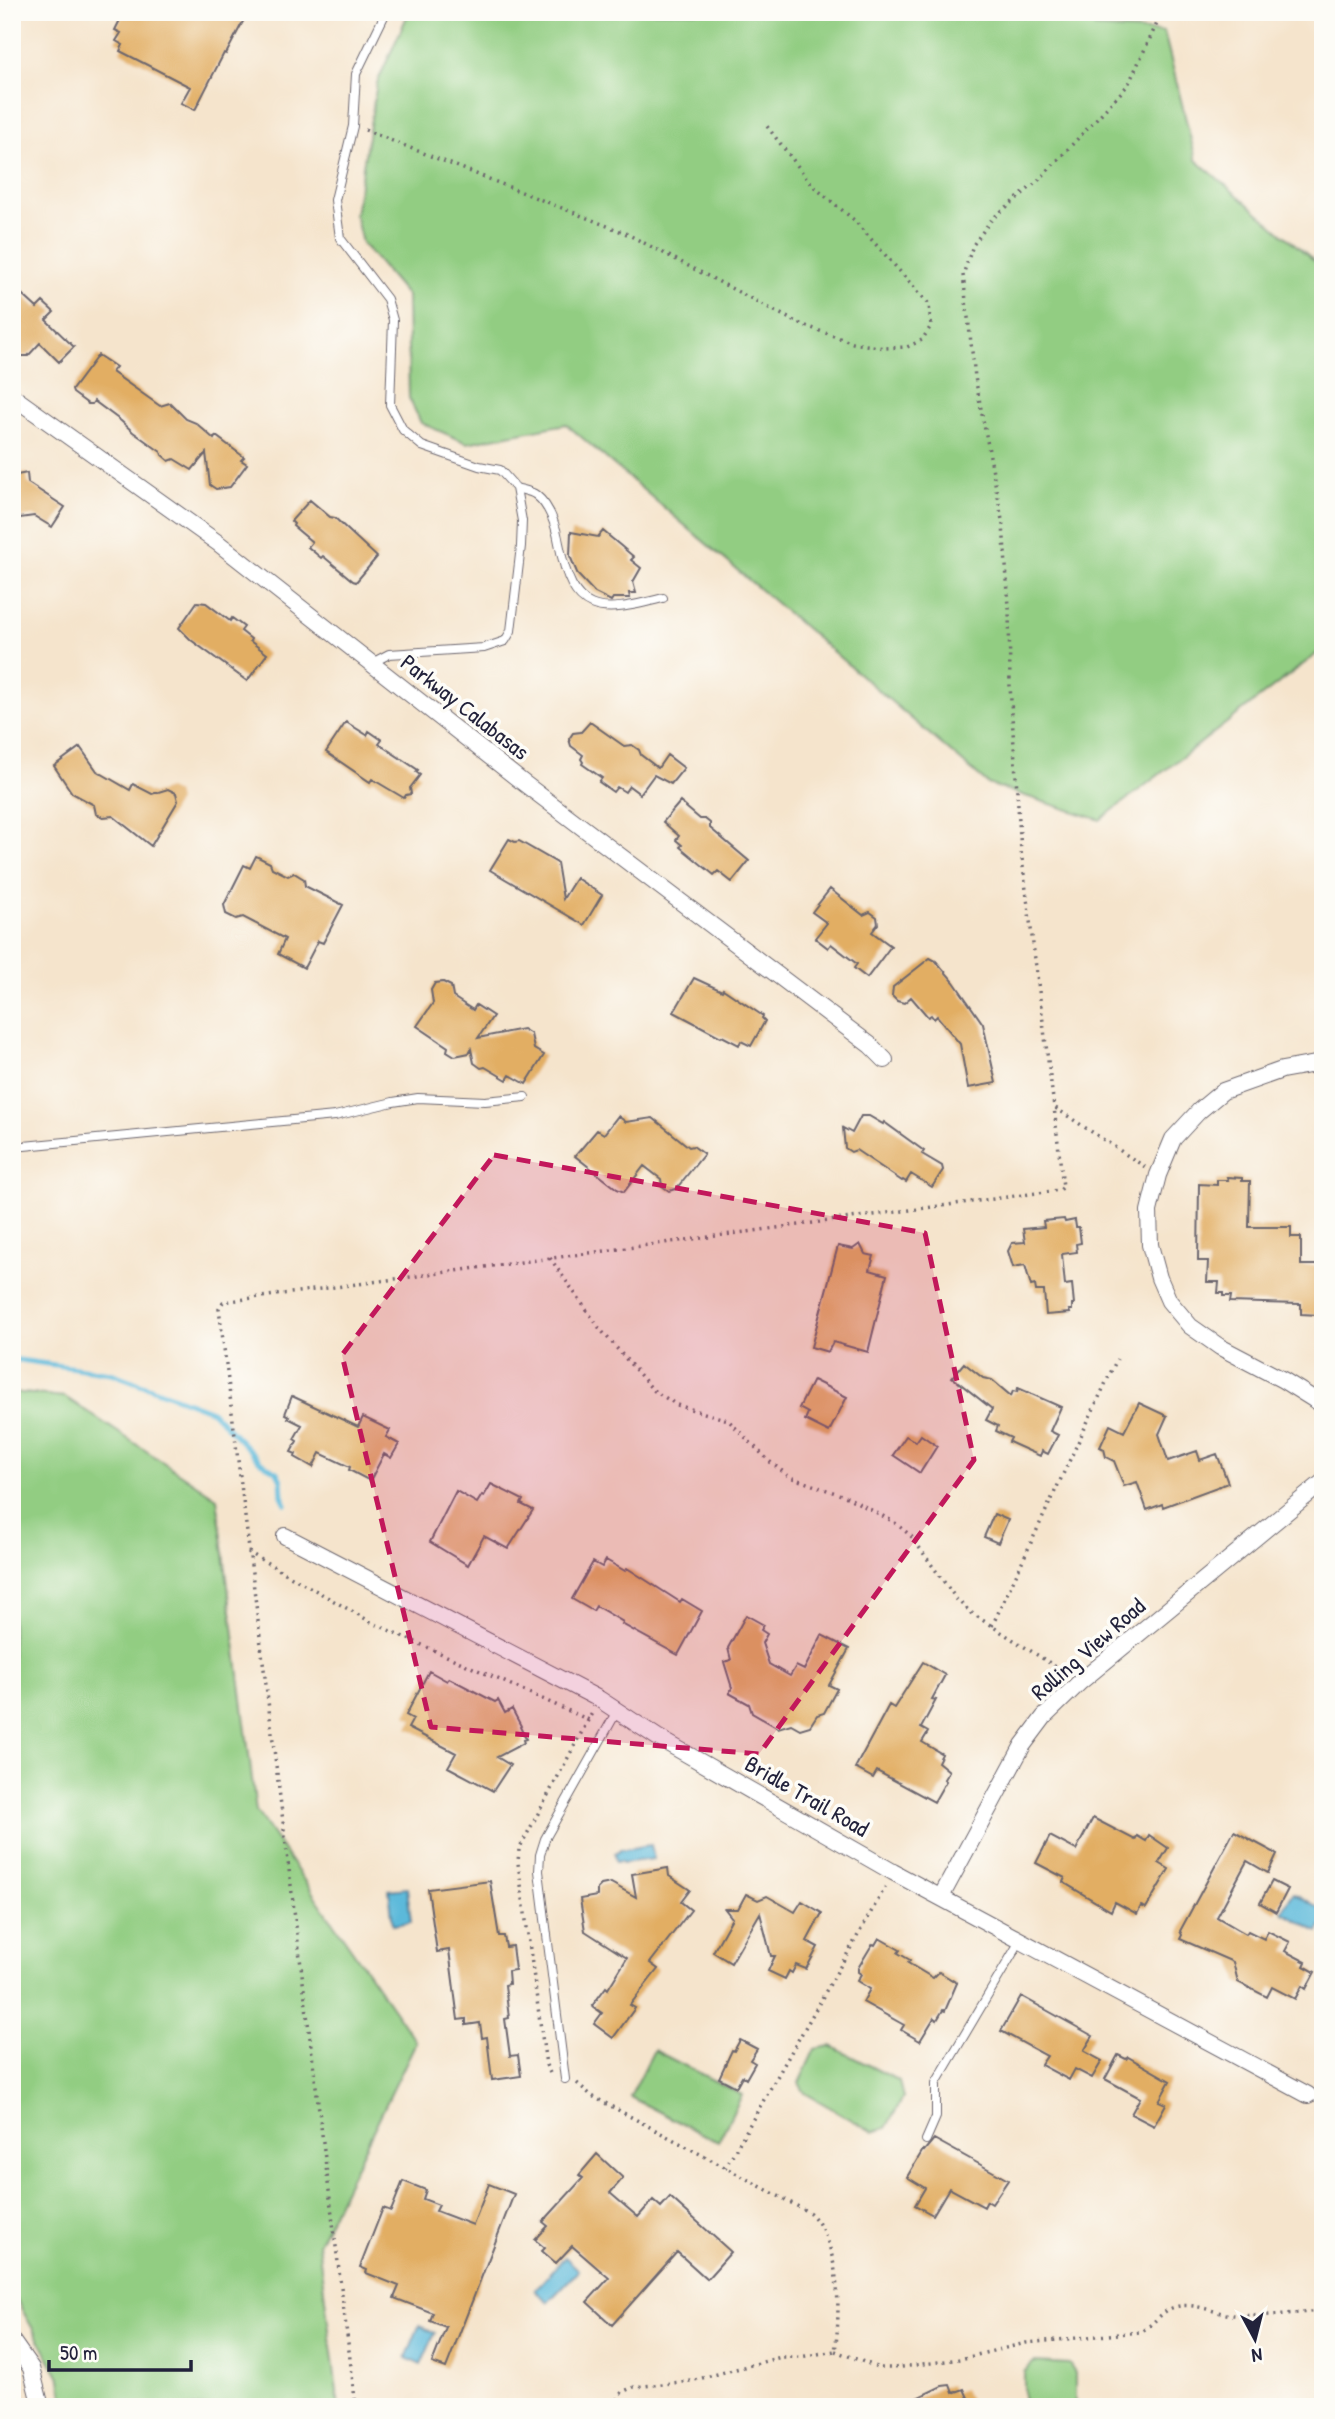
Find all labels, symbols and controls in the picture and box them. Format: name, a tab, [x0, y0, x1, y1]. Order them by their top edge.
street label: Parkway Calabasas	[395, 647, 536, 767]
street label: Rolling View Road	[1024, 1590, 1151, 1707]
street label: Bridle Trail Road	[740, 1748, 875, 1844]
north arrow	[1220, 2304, 1290, 2374]
scale bar	[49, 2328, 191, 2372]
text: 50 m	[60, 2338, 97, 2367]
text: N	[1250, 2342, 1264, 2369]

